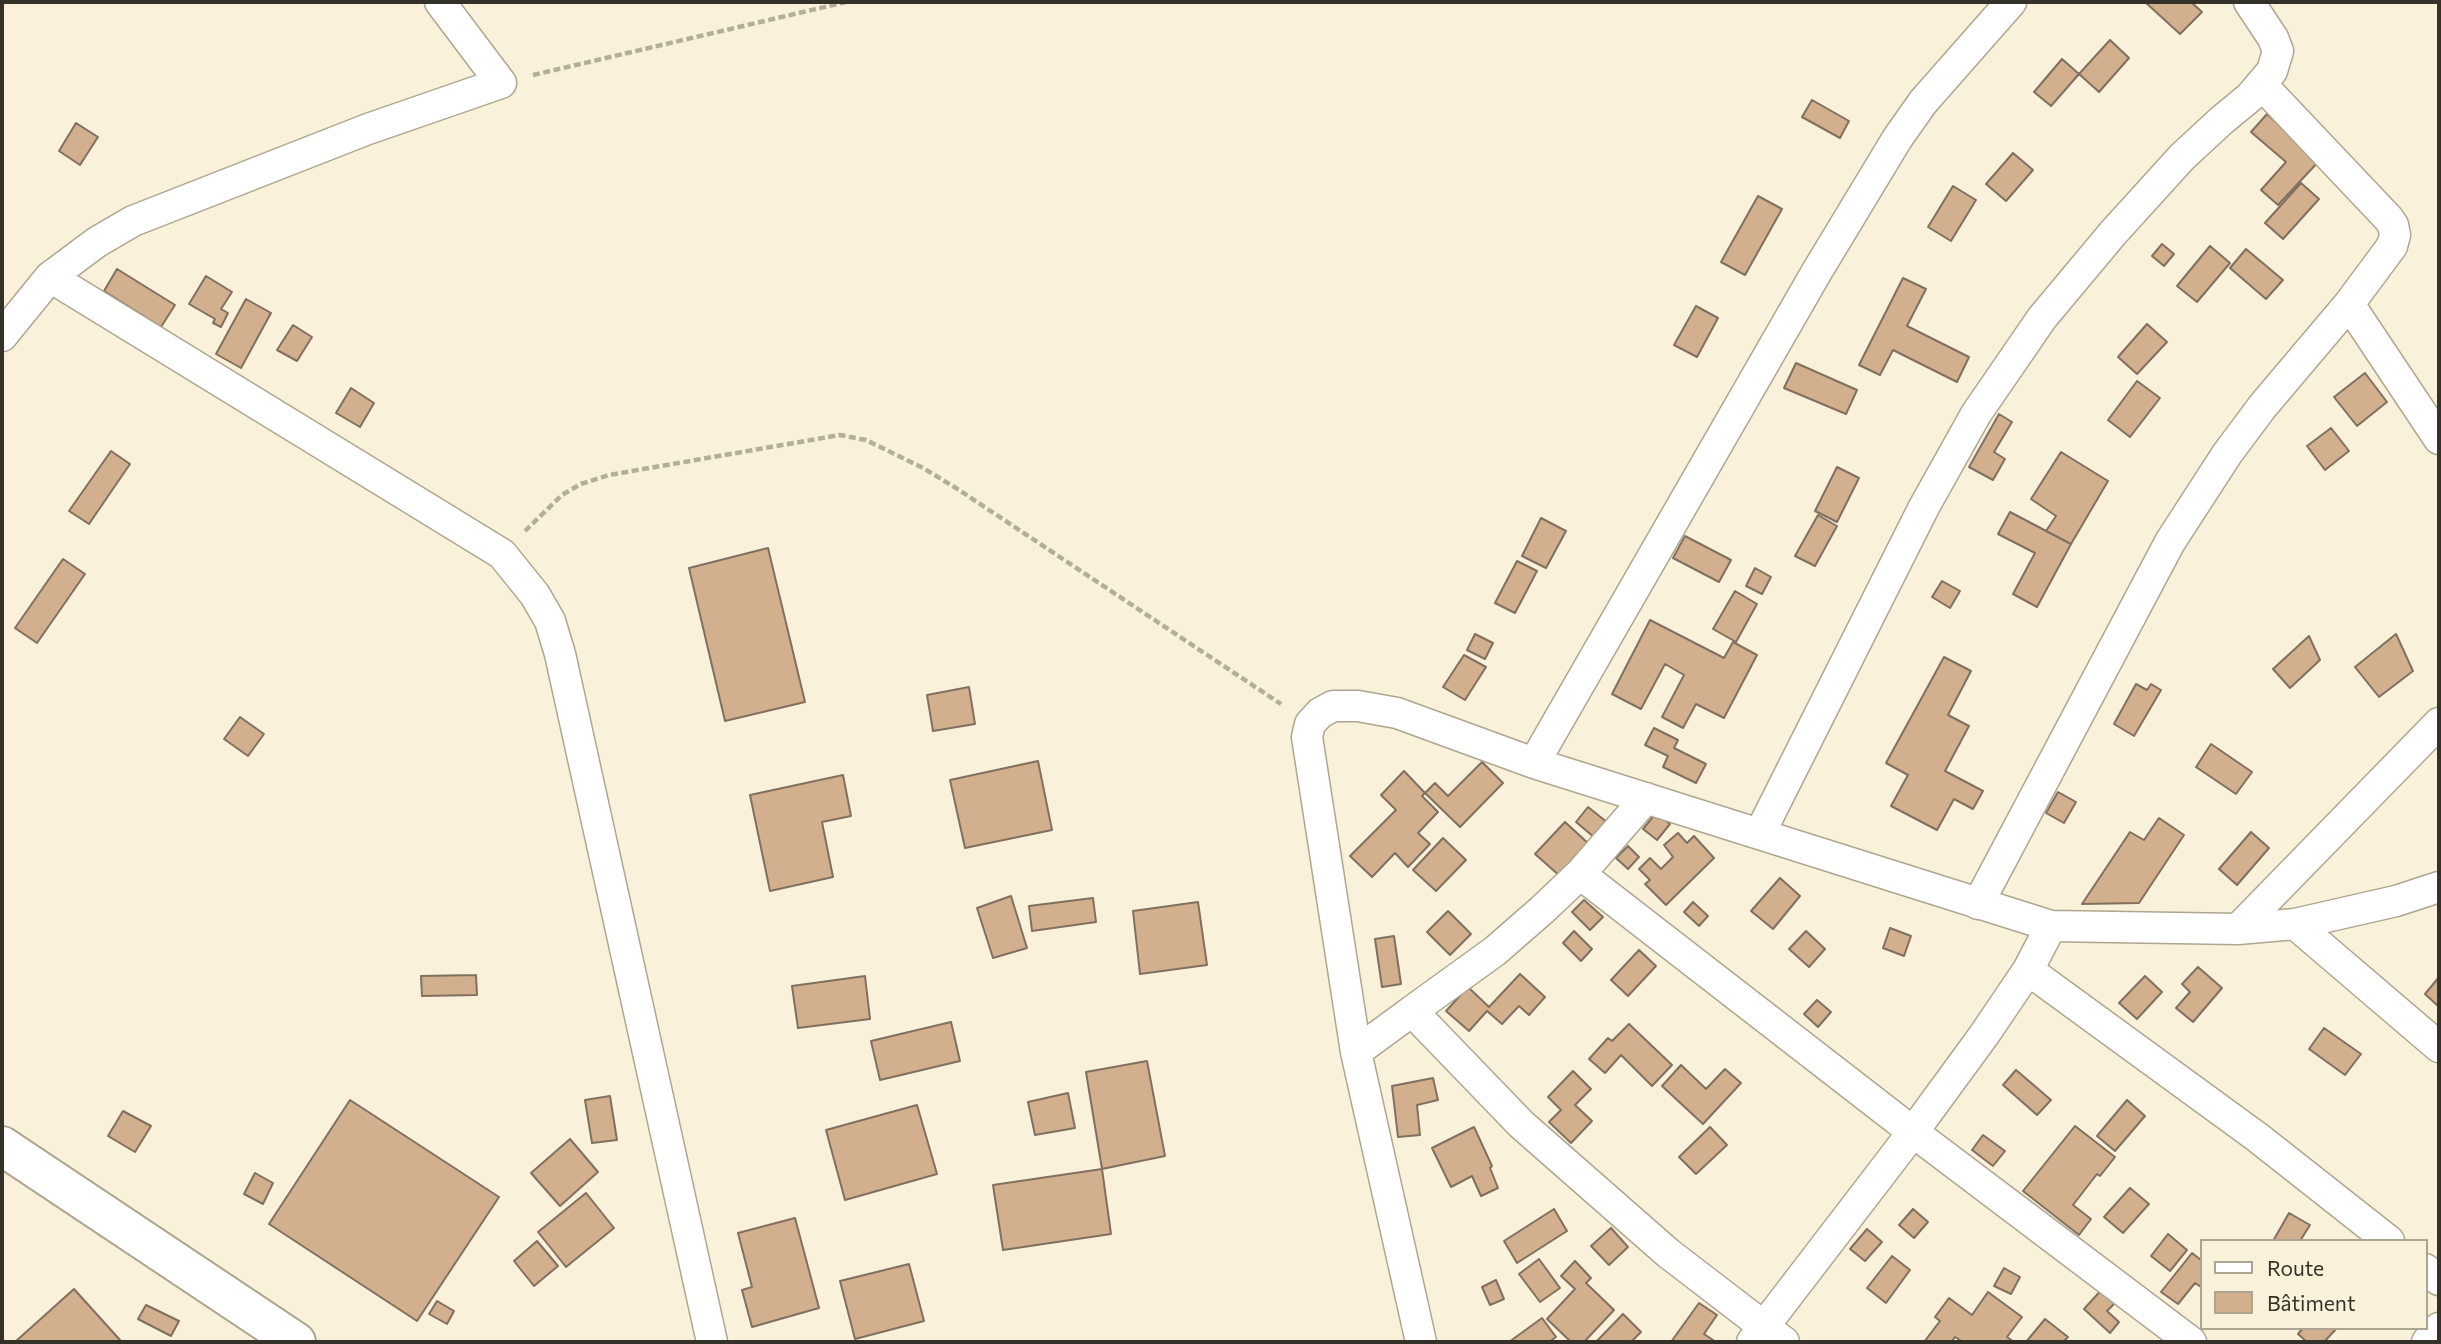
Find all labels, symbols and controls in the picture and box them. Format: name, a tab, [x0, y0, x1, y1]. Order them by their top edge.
legend	[2200, 1239, 2427, 1330]
text: Route	[2267, 1255, 2324, 1280]
text: Bâtiment	[2267, 1290, 2356, 1315]

